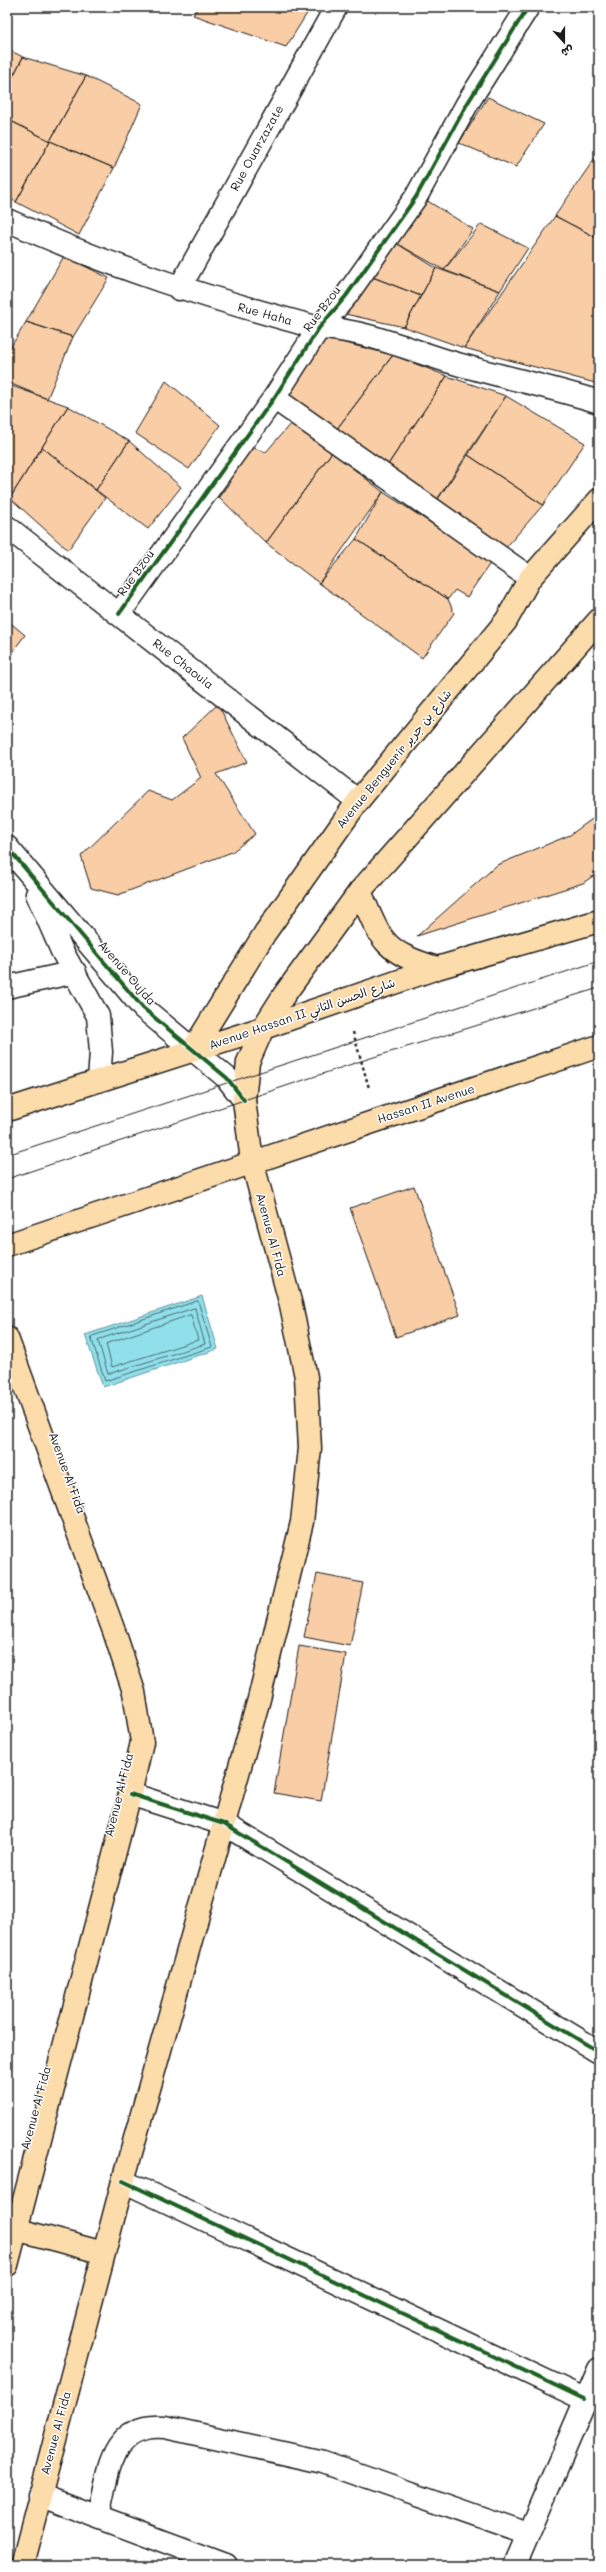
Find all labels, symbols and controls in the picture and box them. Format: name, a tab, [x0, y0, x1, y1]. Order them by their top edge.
north arrow	[544, 22, 584, 62]
text: ش	[559, 43, 576, 61]
street label: Rue Ouarzazate	[226, 102, 286, 193]
street label: Rue Bzou	[299, 282, 344, 335]
street label: Rue Haha	[236, 298, 294, 328]
street label: Rue Bzou	[113, 546, 157, 599]
street label: Rue Chaouia	[150, 634, 217, 692]
street label: Avenue Benguerir شارع بن جرير	[332, 686, 456, 832]
street label: Avenue Oujda	[95, 937, 160, 1008]
street label: Avenue Hassan II شارع الحسن الثاني	[206, 974, 398, 1056]
street label: Hassan II Avenue	[375, 1080, 476, 1126]
street label: Avenue Al Fida	[253, 1191, 291, 1278]
street label: Avenue Al Fida	[46, 1430, 90, 1516]
street label: Avenue Al Fida	[100, 1751, 136, 1838]
street label: Avenue Al Fida	[16, 2064, 54, 2151]
street label: Avenue Al Fida	[36, 2389, 74, 2476]

